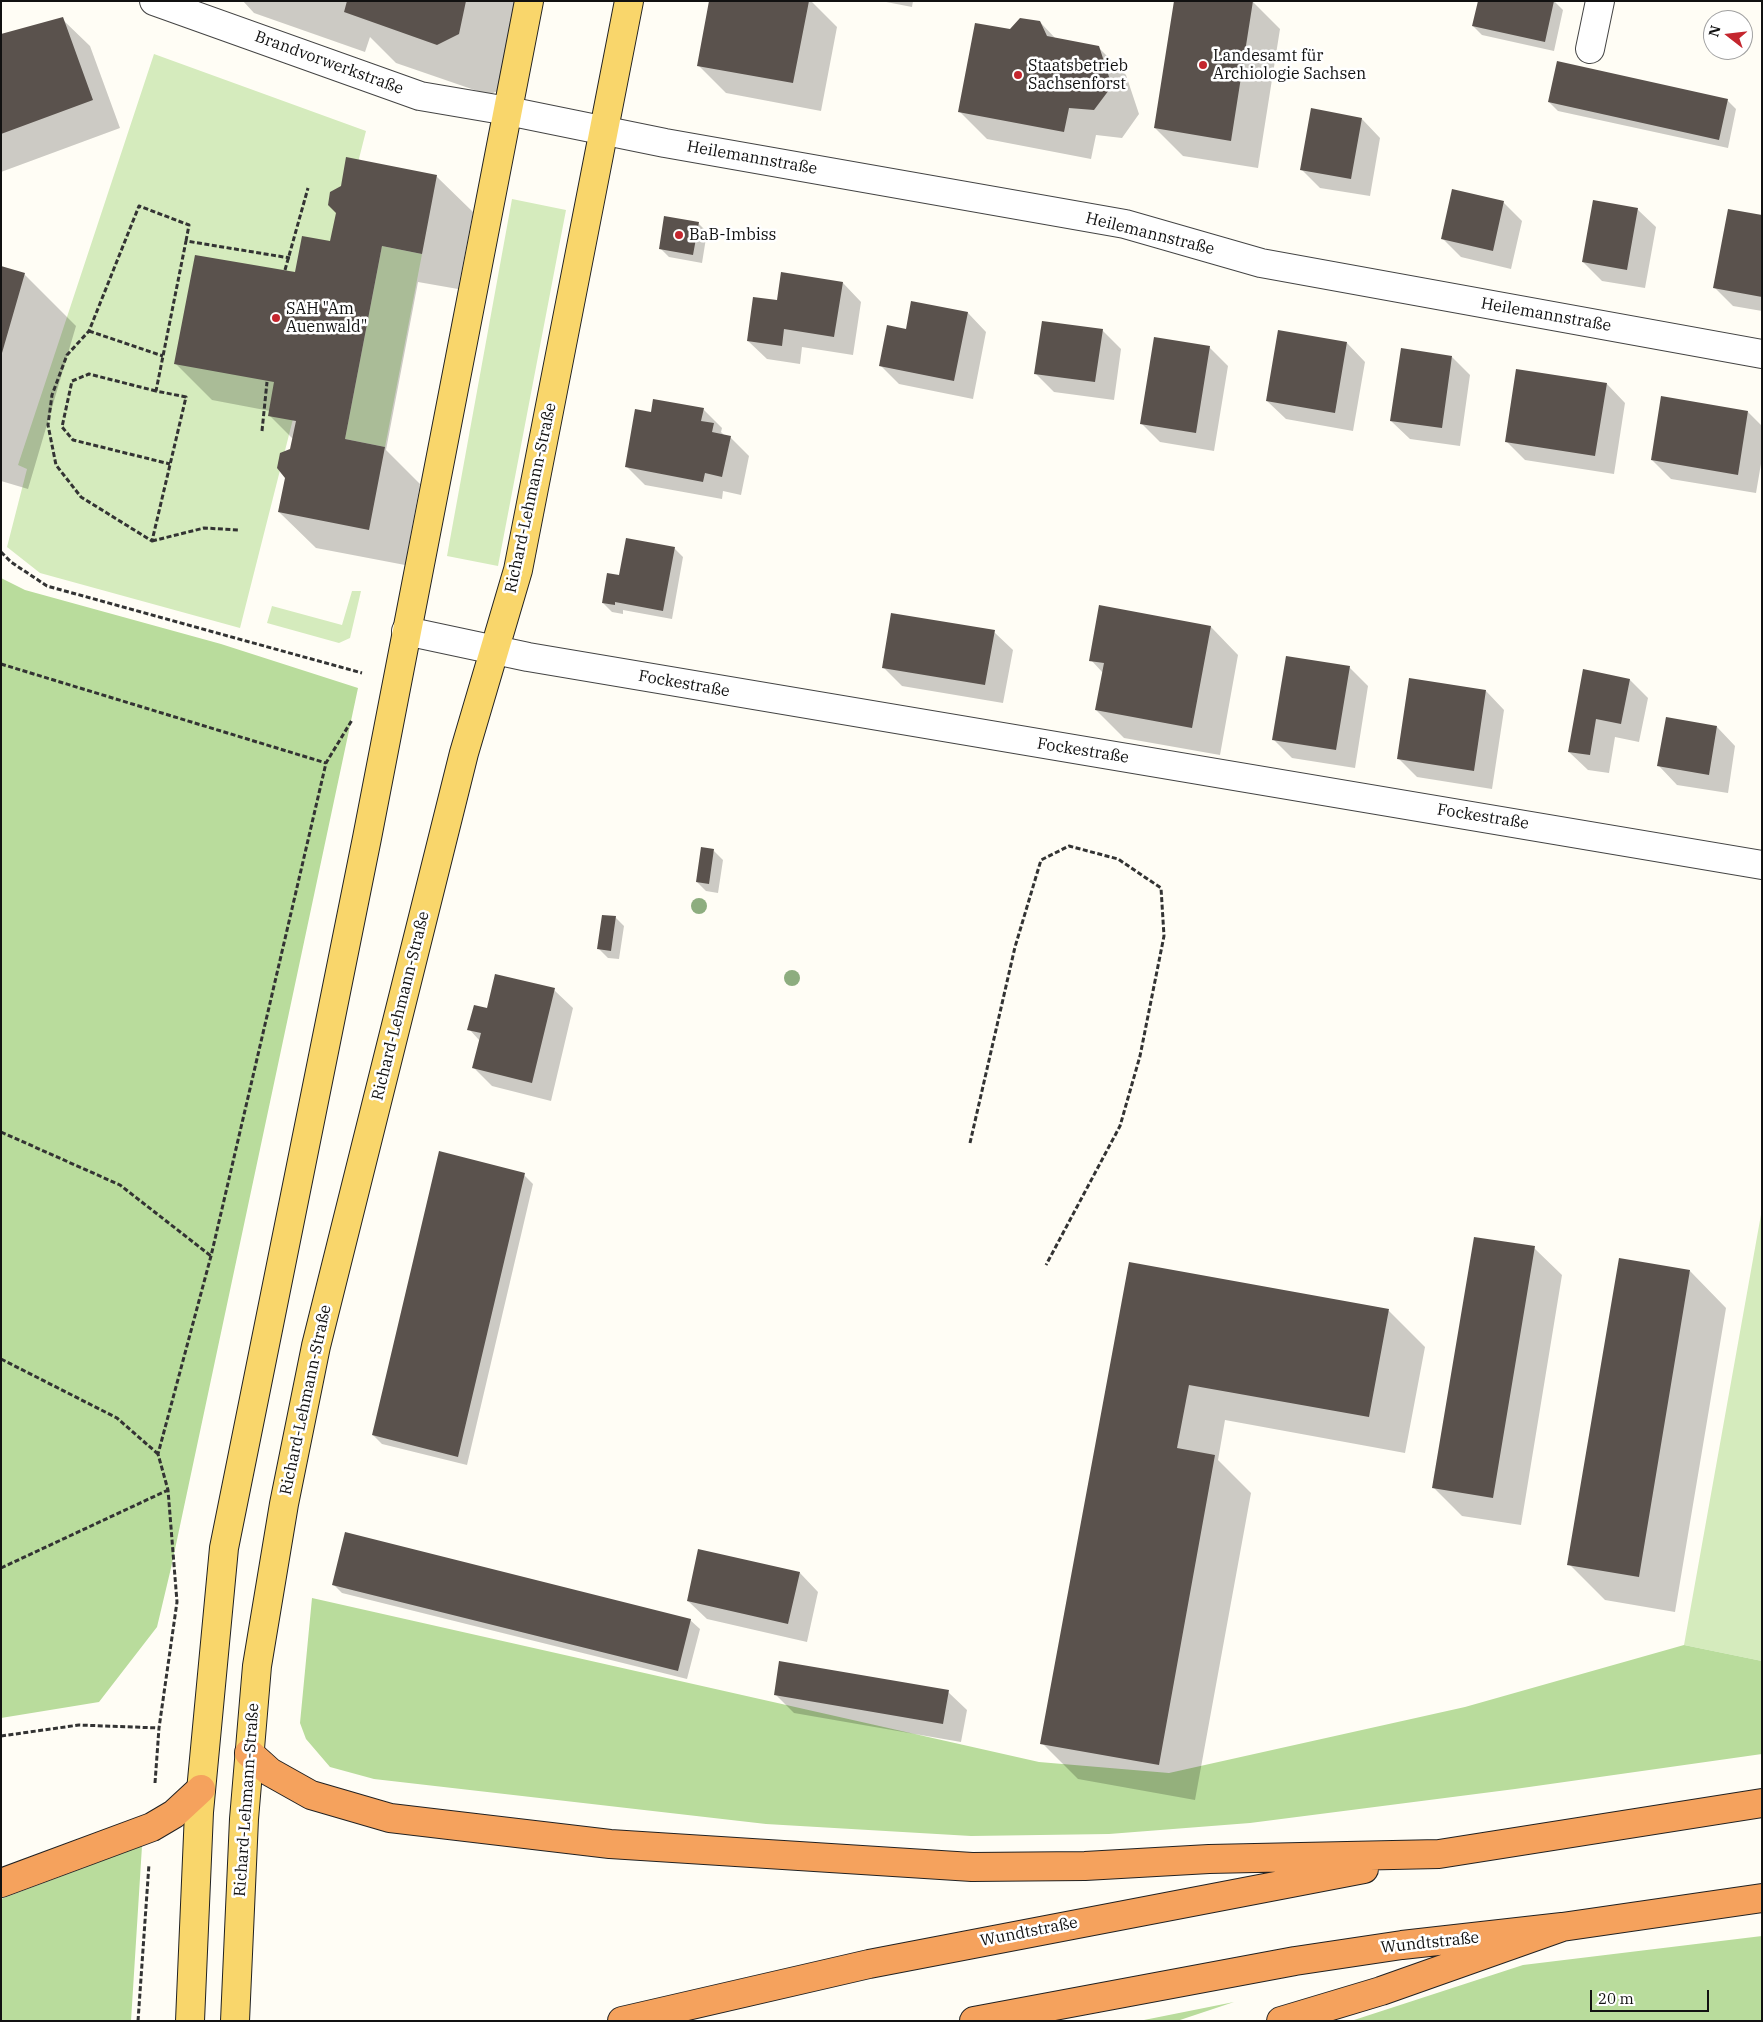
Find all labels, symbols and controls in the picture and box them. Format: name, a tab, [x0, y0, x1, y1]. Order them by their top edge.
north arrow	[1703, 10, 1753, 60]
text: N	[1704, 23, 1725, 39]
street label: Brandvorwerkstraße	[252, 27, 406, 99]
place label: Landesamt für Archiologie Sachsen	[1213, 46, 1366, 84]
place label: Staatsbetrieb Sachsenforst	[1028, 56, 1128, 94]
marker: Landesamt für Archiologie Sachsen	[1197, 59, 1209, 71]
marker: Staatsbetrieb Sachsenforst	[1012, 69, 1024, 81]
street label: Heilemannstraße	[685, 137, 819, 179]
street label: Heilemannstraße	[1084, 209, 1216, 259]
place label: BaB-Imbiss	[689, 225, 776, 245]
marker: BaB-Imbiss	[673, 229, 685, 241]
street label: Heilemannstraße	[1479, 294, 1613, 336]
place label: SAH "Am Auenwald"	[286, 299, 367, 337]
marker: SAH "Am Auenwald"	[270, 312, 282, 324]
street label: Richard-Lehmann-Straße	[501, 401, 561, 595]
street label: Fockestraße	[637, 667, 731, 701]
street label: Fockestraße	[1036, 734, 1130, 768]
street label: Fockestraße	[1436, 800, 1530, 834]
street label: Richard-Lehmann-Straße	[368, 910, 434, 1102]
street label: Richard-Lehmann-Straße	[276, 1303, 336, 1497]
street label: Richard-Lehmann-Straße	[231, 1703, 263, 1897]
street label: Wundtstraße	[979, 1913, 1079, 1951]
street label: Wundtstraße	[1380, 1928, 1480, 1958]
scale bar	[1593, 1980, 1712, 2012]
text: 20 m	[1598, 1989, 1634, 2008]

